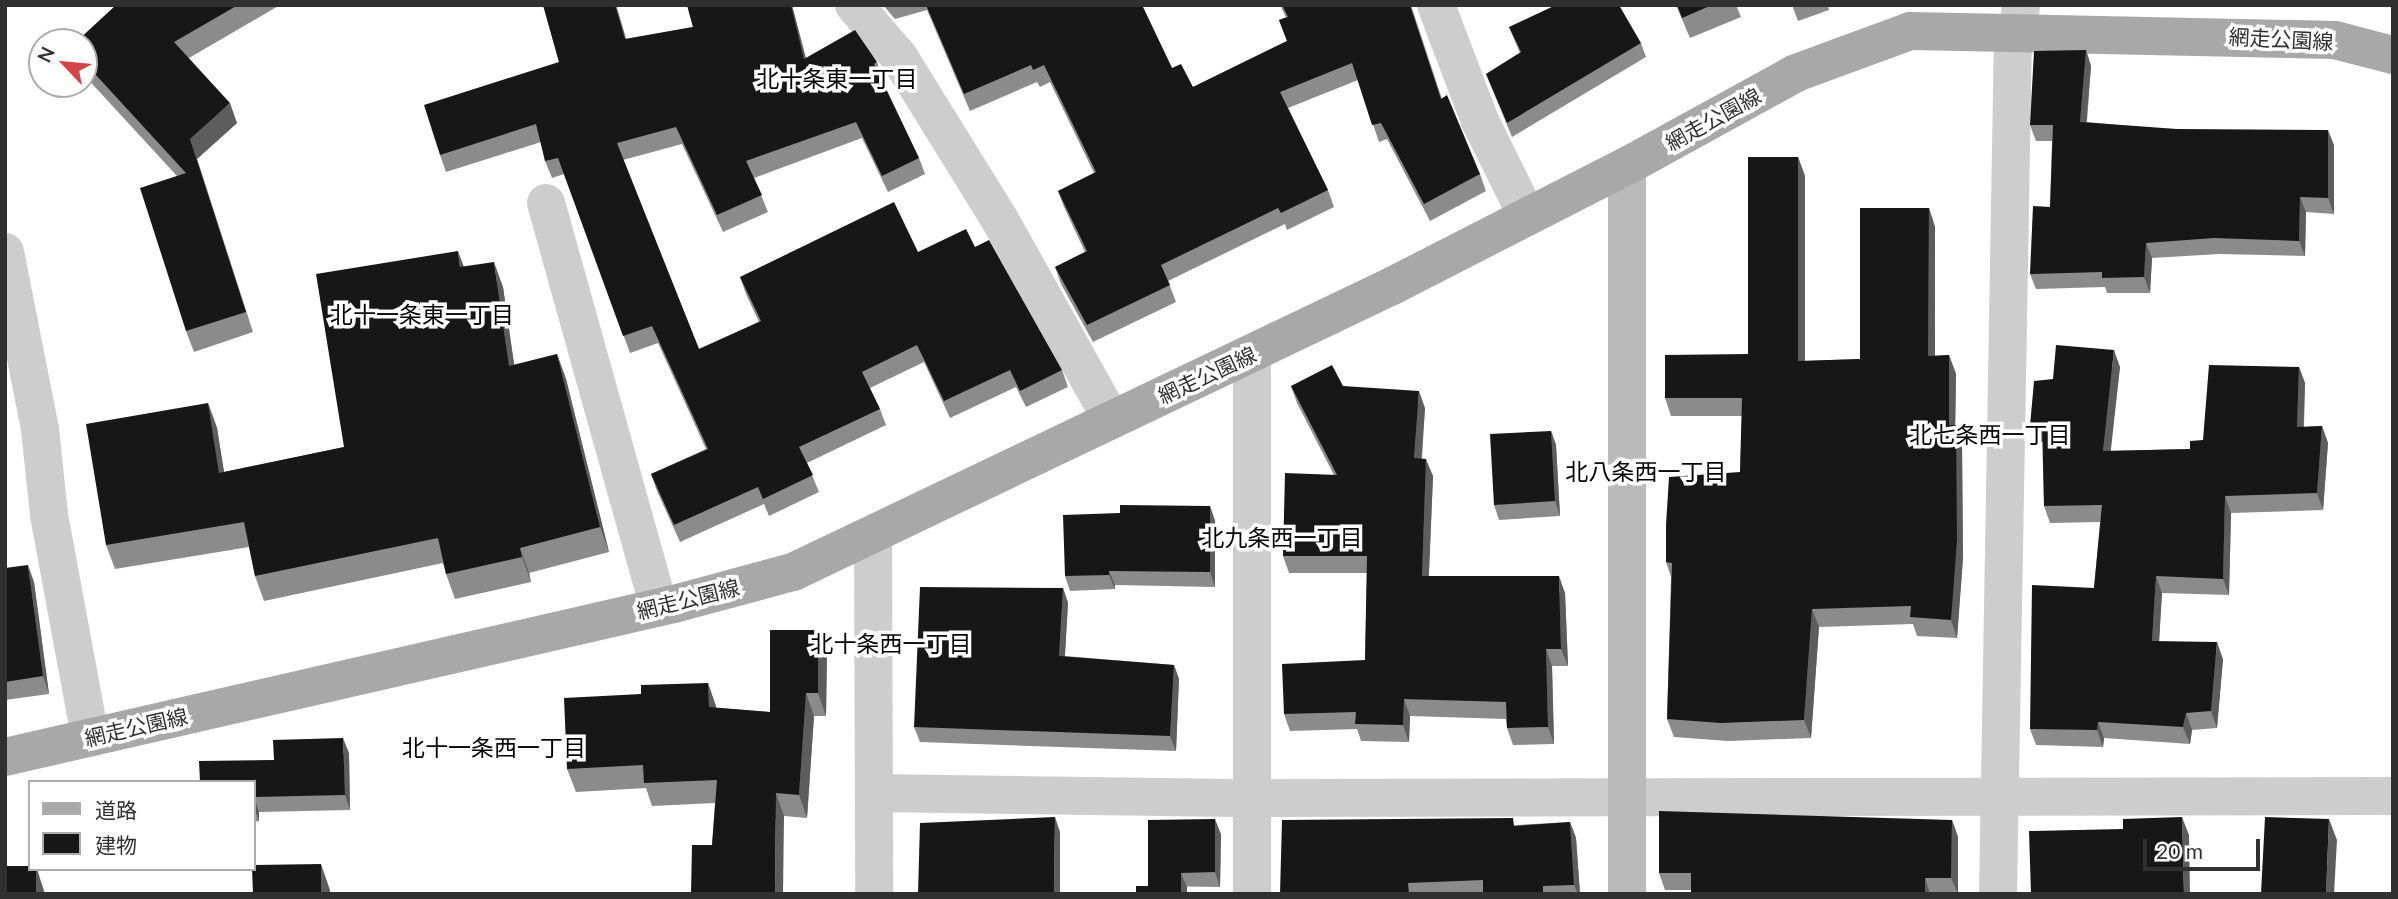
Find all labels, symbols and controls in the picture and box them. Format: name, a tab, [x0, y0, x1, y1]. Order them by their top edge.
street label: 網走公園線	[2228, 24, 2334, 54]
north arrow	[28, 28, 98, 98]
text: N	[32, 43, 59, 66]
district label: 北十条東一丁目	[757, 64, 917, 92]
street label: 網走公園線	[1661, 83, 1765, 155]
district label: 北十一条東一丁目	[330, 300, 514, 328]
street label: 網走公園線	[1154, 341, 1260, 409]
district label: 北七条西一丁目	[1910, 420, 2070, 448]
district label: 北八条西一丁目	[1566, 457, 1726, 485]
district label: 北九条西一丁目	[1202, 523, 1362, 551]
street label: 網走公園線	[634, 574, 742, 624]
district label: 北十条西一丁目	[811, 629, 971, 657]
street label: 網走公園線	[82, 703, 190, 751]
district label: 北十一条西一丁目	[402, 733, 586, 761]
legend	[28, 780, 256, 871]
text: 道路	[95, 797, 137, 822]
scale bar	[2146, 825, 2263, 869]
text: 建物	[95, 832, 137, 857]
text: 20 m	[2156, 838, 2203, 863]

